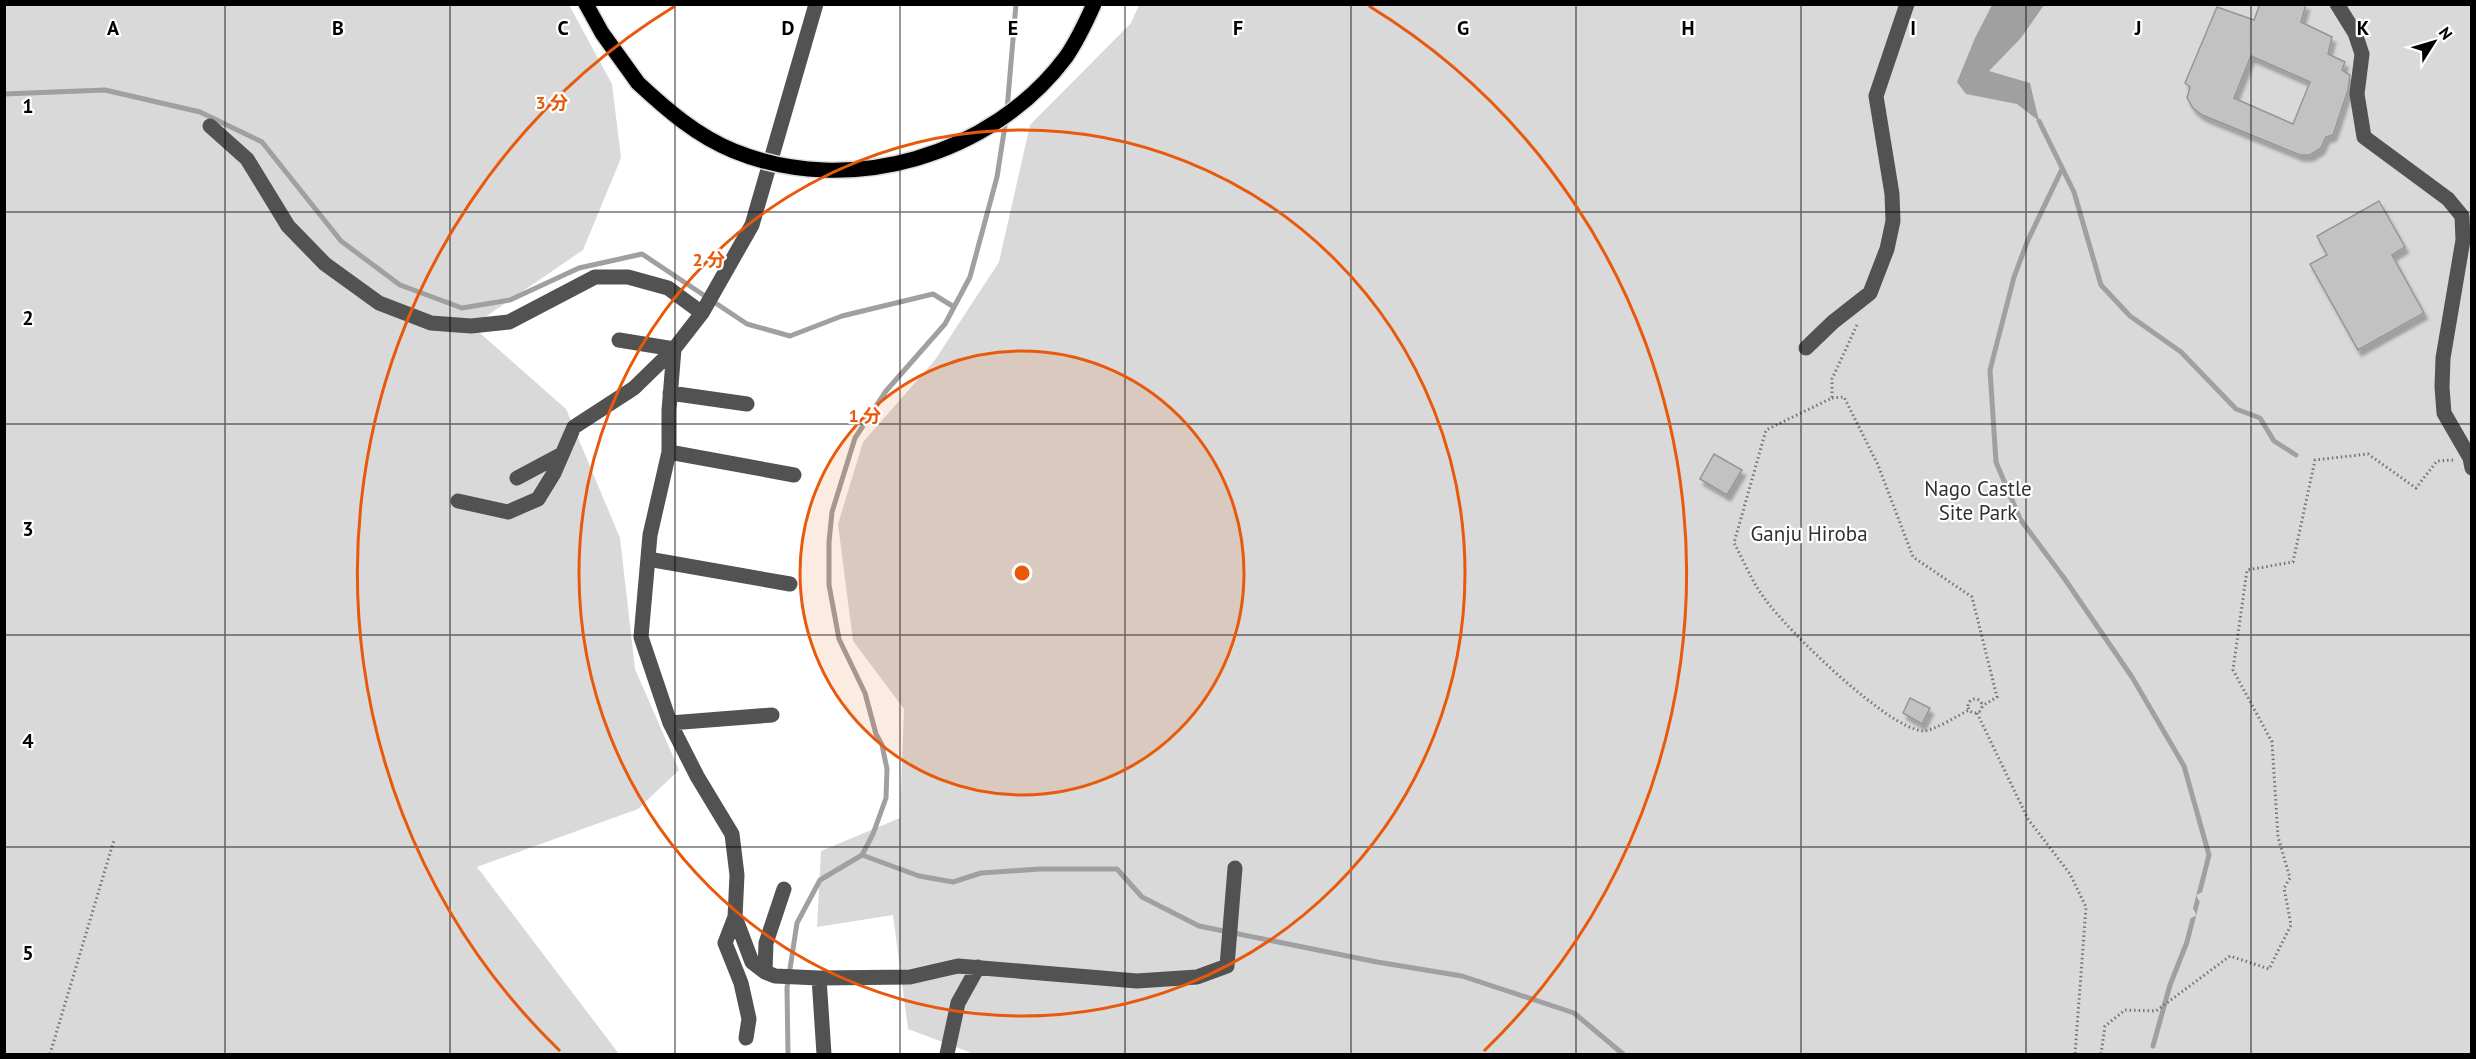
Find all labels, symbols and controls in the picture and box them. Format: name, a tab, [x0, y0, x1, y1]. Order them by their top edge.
north arrow	[2404, 12, 2464, 72]
text: A	[107, 15, 120, 41]
text: B	[332, 15, 344, 41]
text: C	[557, 15, 569, 41]
text: D	[782, 15, 795, 41]
text: E	[1008, 15, 1018, 41]
text: F	[1233, 15, 1243, 41]
text: G	[1457, 15, 1469, 41]
text: H	[1681, 15, 1695, 41]
text: I	[1910, 15, 1916, 41]
text: J	[2134, 15, 2141, 41]
text: K	[2357, 15, 2370, 41]
text: N	[2435, 23, 2457, 43]
text: 3 分	[536, 91, 568, 114]
text: 1	[22, 93, 34, 119]
text: 2 分	[693, 248, 725, 271]
text: 2	[22, 305, 34, 331]
text: 1 分	[849, 404, 881, 427]
park label: Nago Castle Site Park	[1924, 475, 2032, 526]
text: 3	[22, 516, 34, 542]
park label: Ganju Hiroba	[1750, 520, 1868, 547]
centre of rings	[1012, 563, 1032, 583]
text: 4	[22, 728, 34, 754]
text: 5	[22, 940, 34, 966]

